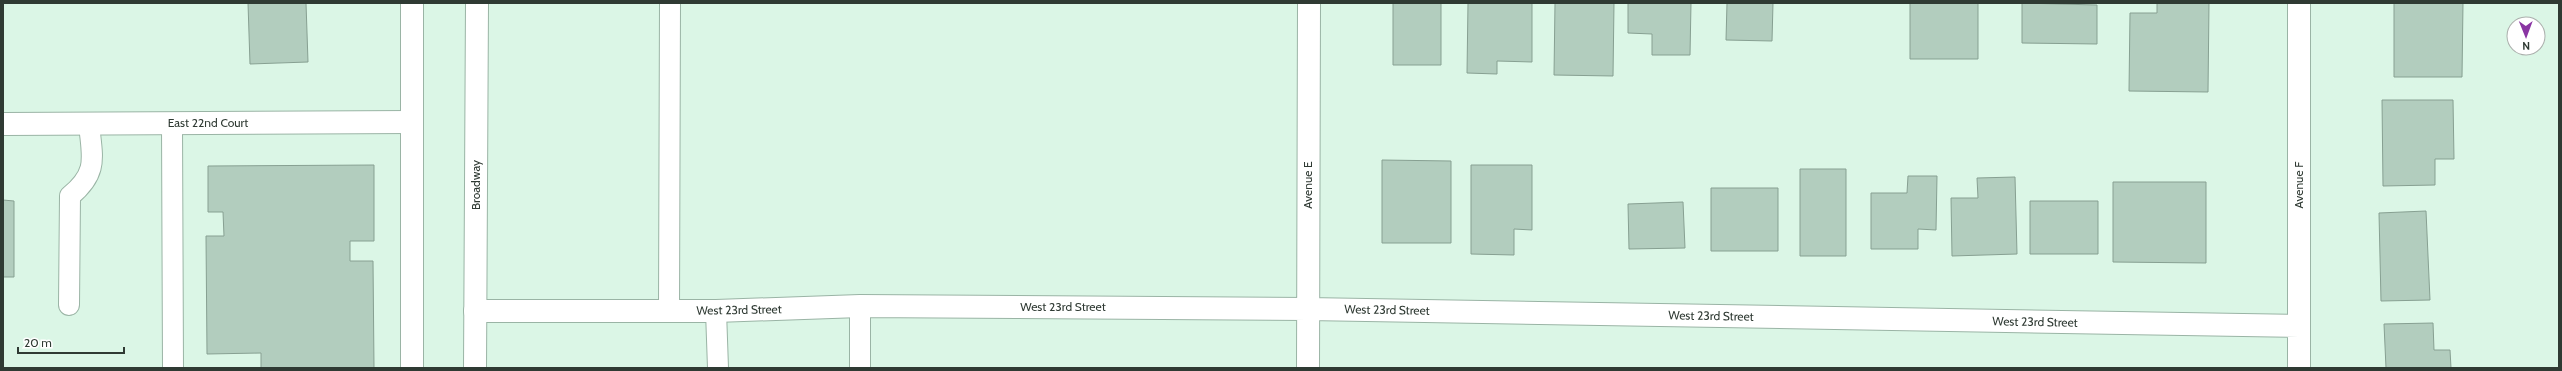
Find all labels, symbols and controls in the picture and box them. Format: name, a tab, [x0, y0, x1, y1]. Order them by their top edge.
north arrow	[2506, 16, 2546, 56]
text: N	[2522, 39, 2530, 53]
street label: East 22nd Court	[168, 115, 248, 130]
street label: Broadway	[468, 160, 483, 210]
street label: Avenue E	[1300, 161, 1315, 209]
street label: Avenue F	[2291, 161, 2306, 209]
street label: West 23rd Street	[1020, 299, 1106, 314]
street label: West 23rd Street	[696, 301, 782, 318]
street label: West 23rd Street	[1344, 301, 1430, 318]
street label: West 23rd Street	[1668, 307, 1754, 324]
street label: West 23rd Street	[1992, 313, 2078, 330]
scale bar	[18, 329, 124, 355]
text: 20 m	[24, 335, 52, 350]

